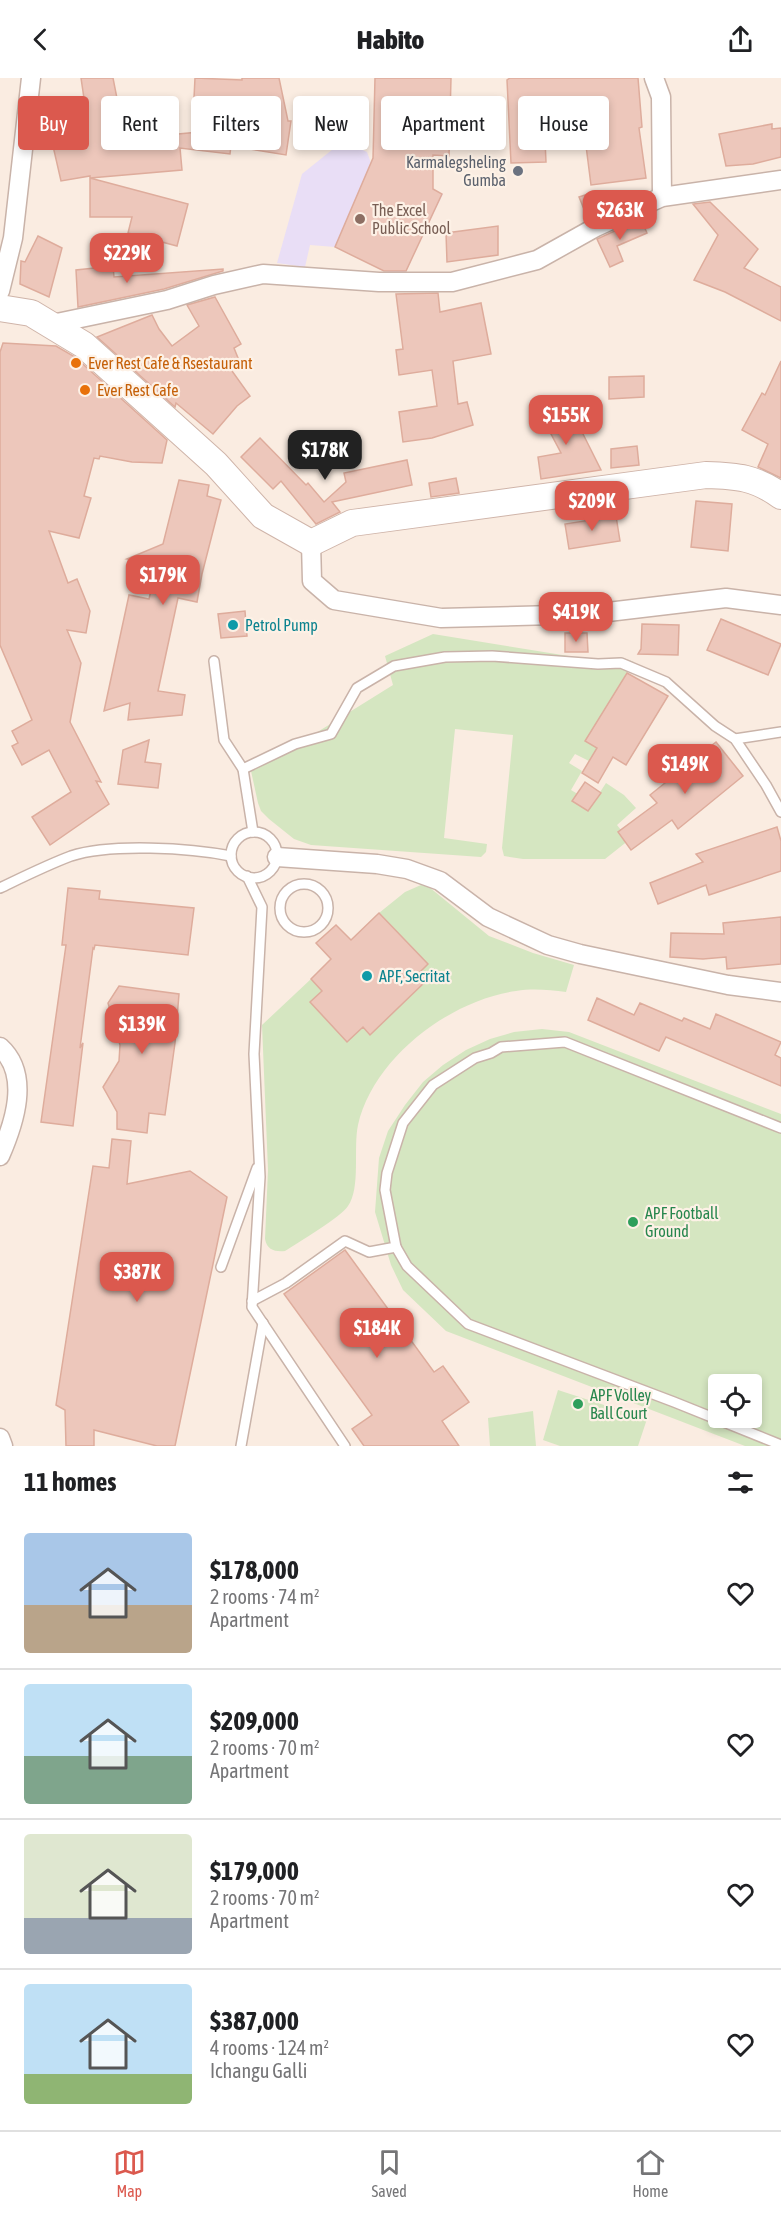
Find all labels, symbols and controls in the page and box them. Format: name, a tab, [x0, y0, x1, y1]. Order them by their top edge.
icon: back	[24, 23, 57, 56]
icon: share	[724, 23, 757, 56]
text: Habito	[357, 24, 424, 55]
chip: Buy	[18, 96, 89, 150]
chip: Rent	[101, 96, 179, 150]
chip: Filters	[191, 96, 281, 150]
chip: New	[293, 96, 369, 150]
chip: Apartment	[381, 96, 506, 150]
chip: House	[518, 96, 609, 150]
place label: Karmalegsheling Gumba	[406, 153, 506, 189]
marker: Karmalegsheling Gumba	[511, 164, 525, 178]
pin: $263K	[578, 190, 662, 241]
text: $263K	[597, 198, 643, 221]
place label: The Excel Public School	[372, 201, 452, 237]
marker: The Excel Public School	[353, 212, 367, 226]
pin: $229K	[85, 233, 169, 284]
text: $229K	[104, 241, 150, 264]
place label: Ever Rest Cafe & Rsestaurant	[88, 354, 253, 372]
marker: Ever Rest Cafe & Rsestaurant	[69, 356, 83, 370]
place label: Ever Rest Cafe	[97, 381, 178, 399]
marker: Ever Rest Cafe	[78, 383, 92, 397]
pin: $155K	[524, 395, 608, 446]
text: $155K	[543, 403, 589, 426]
pin: $178K	[283, 430, 367, 481]
text: $178K	[302, 438, 348, 461]
pin: $209K	[550, 481, 634, 532]
text: $209K	[569, 489, 615, 512]
pin: $179K	[121, 555, 205, 606]
text: $179K	[140, 563, 186, 586]
pin: $419K	[534, 592, 618, 643]
text: $419K	[553, 600, 599, 623]
place label: Petrol Pump	[245, 616, 318, 635]
marker: Petrol Pump	[226, 618, 240, 632]
pin: $149K	[643, 744, 727, 795]
text: $149K	[662, 752, 708, 775]
place label: APF, Secritat	[379, 967, 450, 985]
marker: APF, Secritat	[360, 969, 374, 983]
pin: $139K	[100, 1004, 184, 1055]
text: $139K	[119, 1012, 165, 1035]
place label: APF Football Ground	[645, 1204, 719, 1240]
marker: APF Football Ground	[626, 1215, 640, 1229]
pin: $387K	[95, 1252, 179, 1303]
text: $387K	[114, 1260, 160, 1283]
pin: $184K	[335, 1308, 419, 1359]
text: $184K	[354, 1316, 400, 1339]
map controls	[708, 1374, 762, 1428]
button: locate	[708, 1374, 762, 1428]
place label: APF Volley Ball Court	[590, 1386, 652, 1422]
marker: APF Volley Ball Court	[571, 1397, 585, 1411]
icon: filters	[724, 1466, 757, 1499]
text: 11 homes	[24, 1467, 117, 1497]
text: $178,000	[210, 1555, 299, 1585]
icon: home	[72, 1557, 144, 1629]
icon: heart	[724, 1577, 757, 1610]
text: 2 rooms · 74 m²	[210, 1585, 320, 1608]
text: Apartment	[210, 1608, 289, 1631]
text: $209,000	[210, 1706, 299, 1736]
icon: home	[72, 1708, 144, 1780]
icon: heart	[724, 1728, 757, 1761]
text: 2 rooms · 70 m²	[210, 1736, 320, 1759]
text: Apartment	[210, 1759, 289, 1782]
text: $179,000	[210, 1856, 299, 1886]
icon: home	[72, 1858, 144, 1930]
icon: heart	[724, 1878, 757, 1911]
text: 2 rooms · 70 m²	[210, 1886, 320, 1909]
text: Apartment	[210, 1909, 289, 1932]
text: $387,000	[210, 2006, 299, 2036]
icon: home	[72, 2008, 144, 2080]
icon: heart	[724, 2028, 757, 2061]
text: 4 rooms · 124 m²	[210, 2036, 329, 2059]
text: Ichangu Galli	[210, 2059, 307, 2082]
tab: Map	[113, 2146, 146, 2200]
tab: Saved	[372, 2146, 407, 2200]
tab: Home	[633, 2146, 668, 2200]

